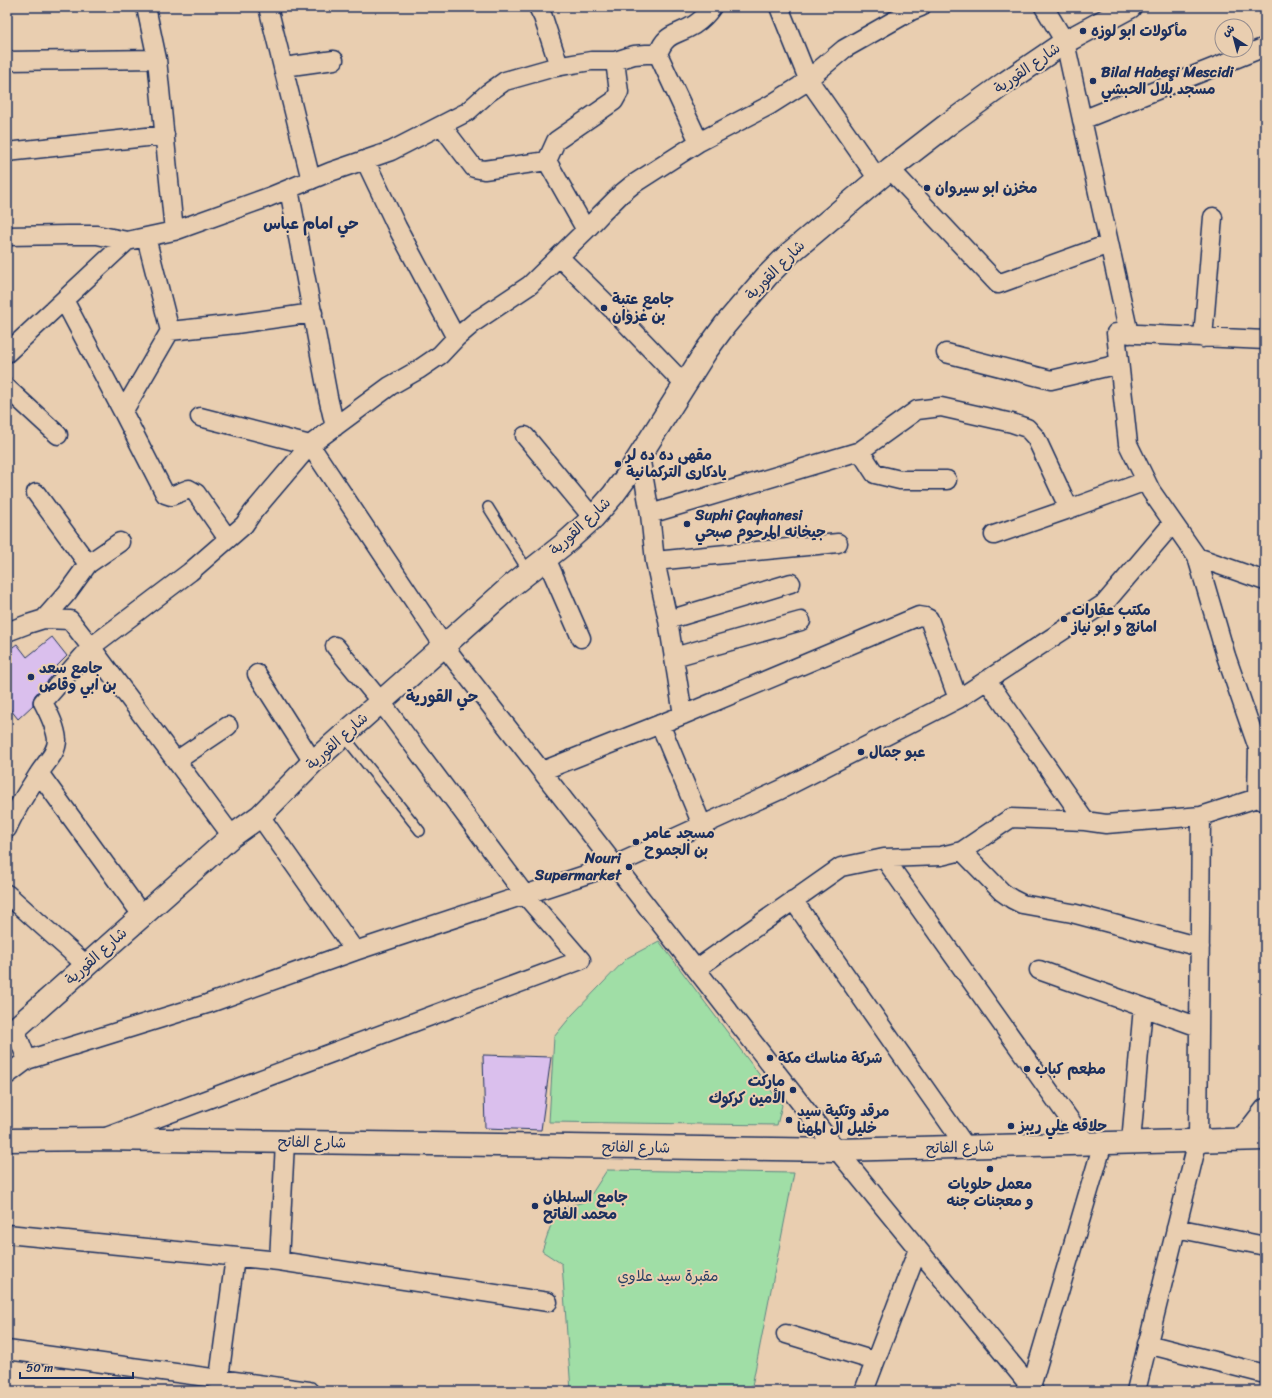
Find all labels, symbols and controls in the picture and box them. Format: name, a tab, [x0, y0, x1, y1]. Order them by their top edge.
place label: مأكولات ابو لوزه	[1091, 18, 1187, 44]
north arrow	[1214, 18, 1254, 58]
text: ش	[1218, 19, 1239, 42]
marker: مأكولات ابو لوزه	[1078, 26, 1088, 36]
street label: شارع القورية	[988, 35, 1066, 101]
place label: Bilal Habeşi Mescidi مسجد بلال الحبشي	[1101, 59, 1234, 103]
marker: Bilal Habeşi Mescidi مسجد بلال الحبشي	[1088, 76, 1098, 86]
place label: مخزن ابو سيروان	[935, 175, 1038, 201]
marker: مخزن ابو سيروان	[922, 183, 932, 193]
district label: حي امام عباس	[263, 209, 359, 238]
street label: شارع القورية	[739, 234, 811, 306]
place label: جامع عتبة بن غزوان	[612, 286, 674, 329]
marker: جامع عتبة بن غزوان	[599, 303, 609, 313]
place label: مقهى ده ده لر يادكارى التركمانية	[624, 442, 727, 485]
marker: مقهى ده ده لر يادكارى التركمانية	[613, 459, 623, 469]
street label: شارع القورية	[543, 490, 617, 562]
place label: Suphi Çayhanesi جيخانه المرحوم صبحي	[694, 502, 826, 546]
marker: Suphi Çayhanesi جيخانه المرحوم صبحي	[682, 519, 692, 529]
place label: مكتب عقارات امانج و ابو نياز	[1070, 597, 1157, 640]
marker: مكتب عقارات امانج و ابو نياز	[1059, 614, 1069, 624]
place label: جامع سعد بن ابي وقاص	[39, 655, 117, 699]
marker: جامع سعد بن ابي وقاص	[26, 672, 36, 682]
district label: حي القورية	[406, 682, 478, 711]
street label: شارع القورية	[300, 706, 374, 776]
place label: عبو جمال	[869, 739, 925, 765]
marker: عبو جمال	[856, 747, 866, 757]
place label: مسجد عامر بن الجموح	[642, 820, 715, 863]
marker: مسجد عامر بن الجموح	[631, 837, 641, 847]
place label: Nouri Supermarket	[534, 845, 622, 888]
marker: Nouri Supermarket	[624, 862, 634, 872]
street label: شارع القورية	[59, 921, 133, 991]
place label: شركة مناسك مكة	[778, 1045, 882, 1071]
marker: شركة مناسك مكة	[765, 1053, 775, 1063]
place label: مطعم كباب	[1035, 1056, 1106, 1082]
marker: مطعم كباب	[1022, 1064, 1032, 1074]
place label: ماركت الأمين كركوك	[709, 1068, 785, 1111]
marker: ماركت الأمين كركوك	[788, 1085, 798, 1095]
place label: مرقد وتكية سيد خليل ال المهنا	[797, 1098, 890, 1141]
place label: حلاقه علي ريبز	[1017, 1113, 1107, 1140]
marker: مرقد وتكية سيد خليل ال المهنا	[784, 1115, 794, 1125]
marker: حلاقه علي ريبز	[1006, 1121, 1016, 1131]
street label: شارع الفاتح	[278, 1128, 346, 1156]
street label: شارع الفاتح	[602, 1133, 670, 1161]
street label: شارع الفاتح	[925, 1133, 995, 1161]
marker: معمل حلويات و معجنات جنه	[985, 1164, 995, 1174]
place label: معمل حلويات و معجنات جنه	[946, 1171, 1034, 1214]
place label: جامع السلطان محمد الفاتح	[543, 1184, 628, 1227]
marker: جامع السلطان محمد الفاتح	[530, 1201, 540, 1211]
park label: مقبرة سيد علاوي	[617, 1263, 719, 1289]
scale bar	[20, 1354, 133, 1380]
text: 50 m	[26, 1357, 53, 1379]

